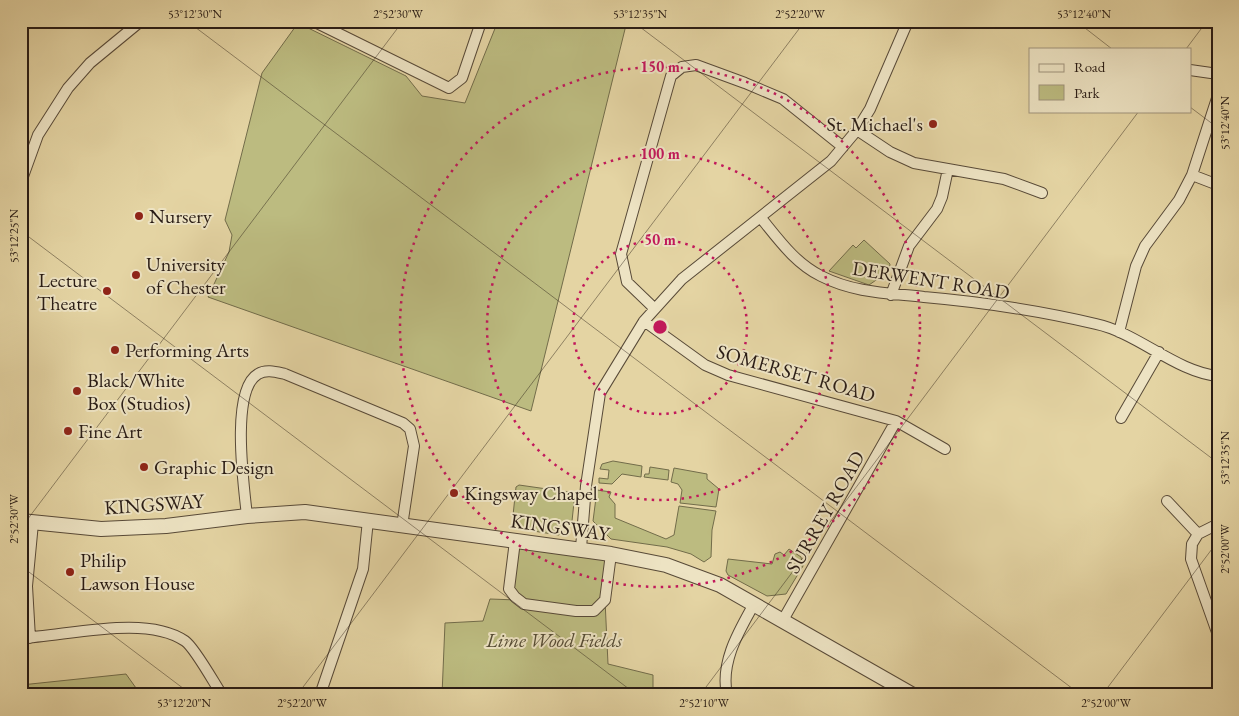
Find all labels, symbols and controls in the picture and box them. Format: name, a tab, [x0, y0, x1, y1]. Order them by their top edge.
text: 53°12'30"N	[168, 6, 222, 22]
text: 2°52'30"W	[373, 6, 424, 22]
text: 53°12'35"N	[613, 6, 667, 22]
text: 2°52'20"W	[775, 6, 826, 22]
text: 53°12'40"N	[1057, 6, 1111, 22]
legend	[1029, 48, 1192, 112]
text: 150 m	[640, 57, 680, 76]
text: Road	[1074, 57, 1106, 76]
text: Park	[1074, 83, 1101, 102]
text: 53°12'40"N	[1217, 96, 1233, 150]
place label: St. Michael's	[826, 111, 923, 137]
marker: St. Michael's	[927, 118, 939, 130]
text: 100 m	[640, 144, 680, 163]
place label: Nursery	[149, 203, 212, 229]
text: 53°12'25"N	[6, 209, 22, 263]
marker: Nursery	[133, 210, 145, 222]
text: 50 m	[644, 230, 676, 249]
place label: University of Chester	[146, 251, 226, 300]
street label: DERWENT ROAD	[850, 255, 1012, 305]
place label: Lecture Theatre	[37, 267, 97, 316]
marker: University of Chester	[130, 269, 142, 281]
marker: Lecture Theatre	[101, 285, 113, 297]
centre of rings	[651, 318, 669, 336]
place label: Performing Arts	[125, 337, 249, 363]
street label: SOMERSET ROAD	[714, 338, 878, 408]
marker: Performing Arts	[109, 344, 121, 356]
place label: Black/White Box (Studios)	[87, 367, 191, 416]
marker: Black/White Box (Studios)	[71, 385, 83, 397]
place label: Fine Art	[78, 418, 143, 444]
marker: Fine Art	[62, 425, 74, 437]
text: 53°12'35"N	[1217, 431, 1233, 485]
street label: SURREY ROAD	[779, 446, 871, 578]
place label: Graphic Design	[154, 454, 275, 480]
marker: Graphic Design	[138, 461, 150, 473]
place label: Kingsway Chapel	[464, 480, 598, 506]
street label: KINGSWAY	[103, 487, 206, 520]
marker: Kingsway Chapel	[448, 487, 460, 499]
text: 2°52'30"W	[6, 493, 22, 544]
street label: KINGSWAY	[509, 507, 613, 547]
text: 2°52'00"W	[1217, 523, 1233, 574]
place label: Philip Lawson House	[80, 547, 195, 596]
marker: Philip Lawson House	[64, 566, 76, 578]
park label: Lime Wood Fields	[485, 627, 622, 653]
text: 53°12'20"N	[157, 695, 211, 711]
text: 2°52'20"W	[277, 695, 328, 711]
text: 2°52'10"W	[679, 695, 730, 711]
text: 2°52'00"W	[1081, 695, 1132, 711]

